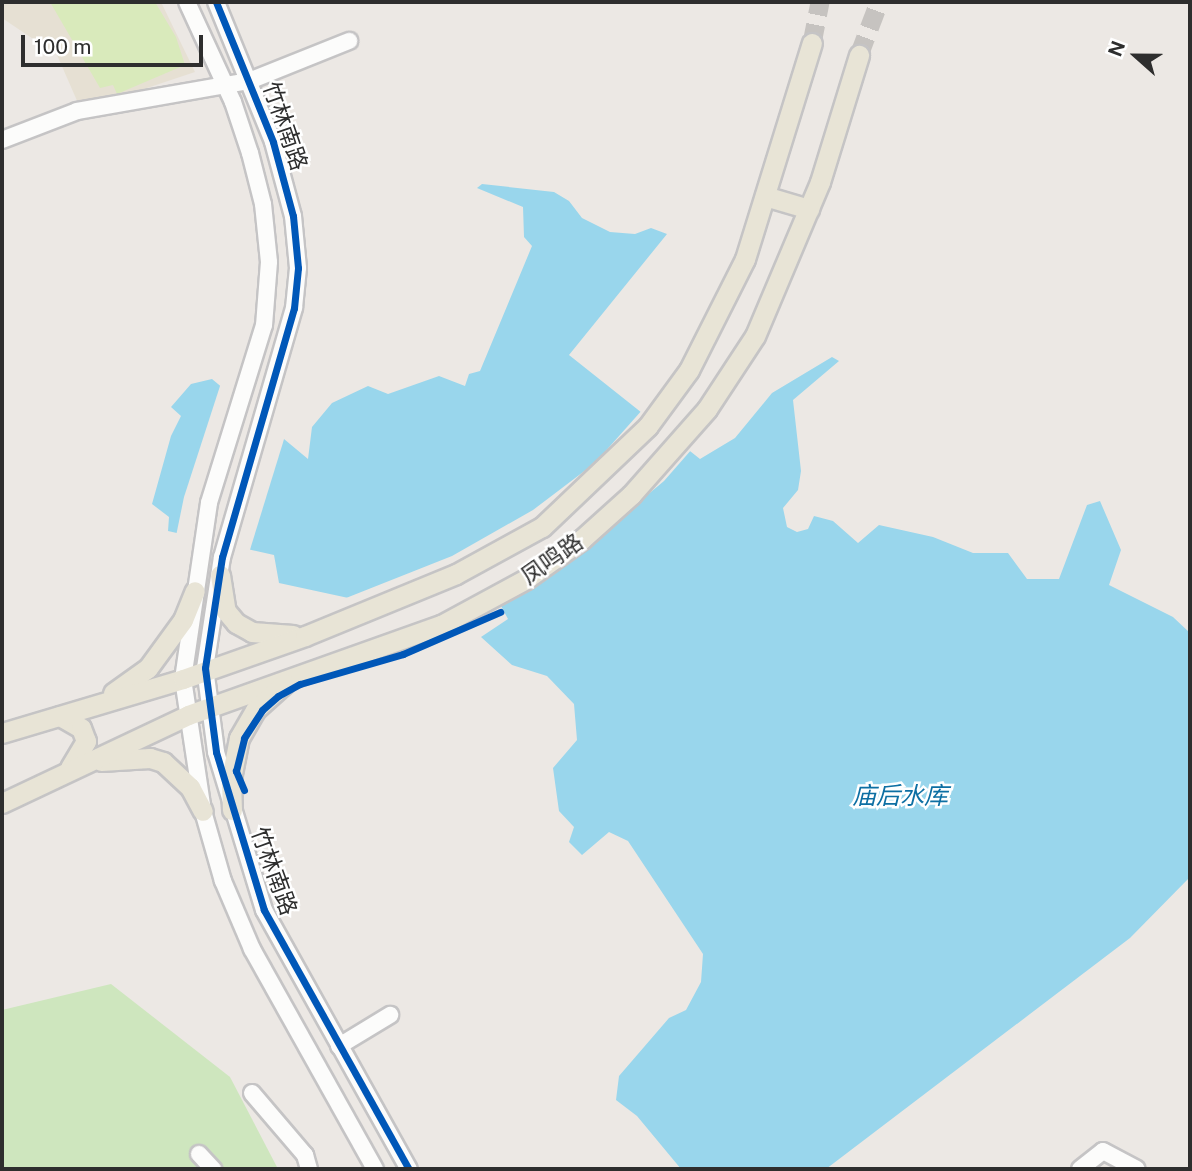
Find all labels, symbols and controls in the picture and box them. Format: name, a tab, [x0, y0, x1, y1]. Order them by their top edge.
scale bar	[24, 21, 206, 65]
north arrow	[1101, 21, 1171, 91]
text: 100 m	[34, 34, 91, 59]
text: N	[1103, 38, 1129, 59]
street label: 竹林南路	[257, 78, 313, 174]
street label: 凤鸣路	[516, 528, 588, 590]
water label: 庙后水库	[852, 782, 948, 810]
street label: 竹林南路	[245, 823, 303, 919]

